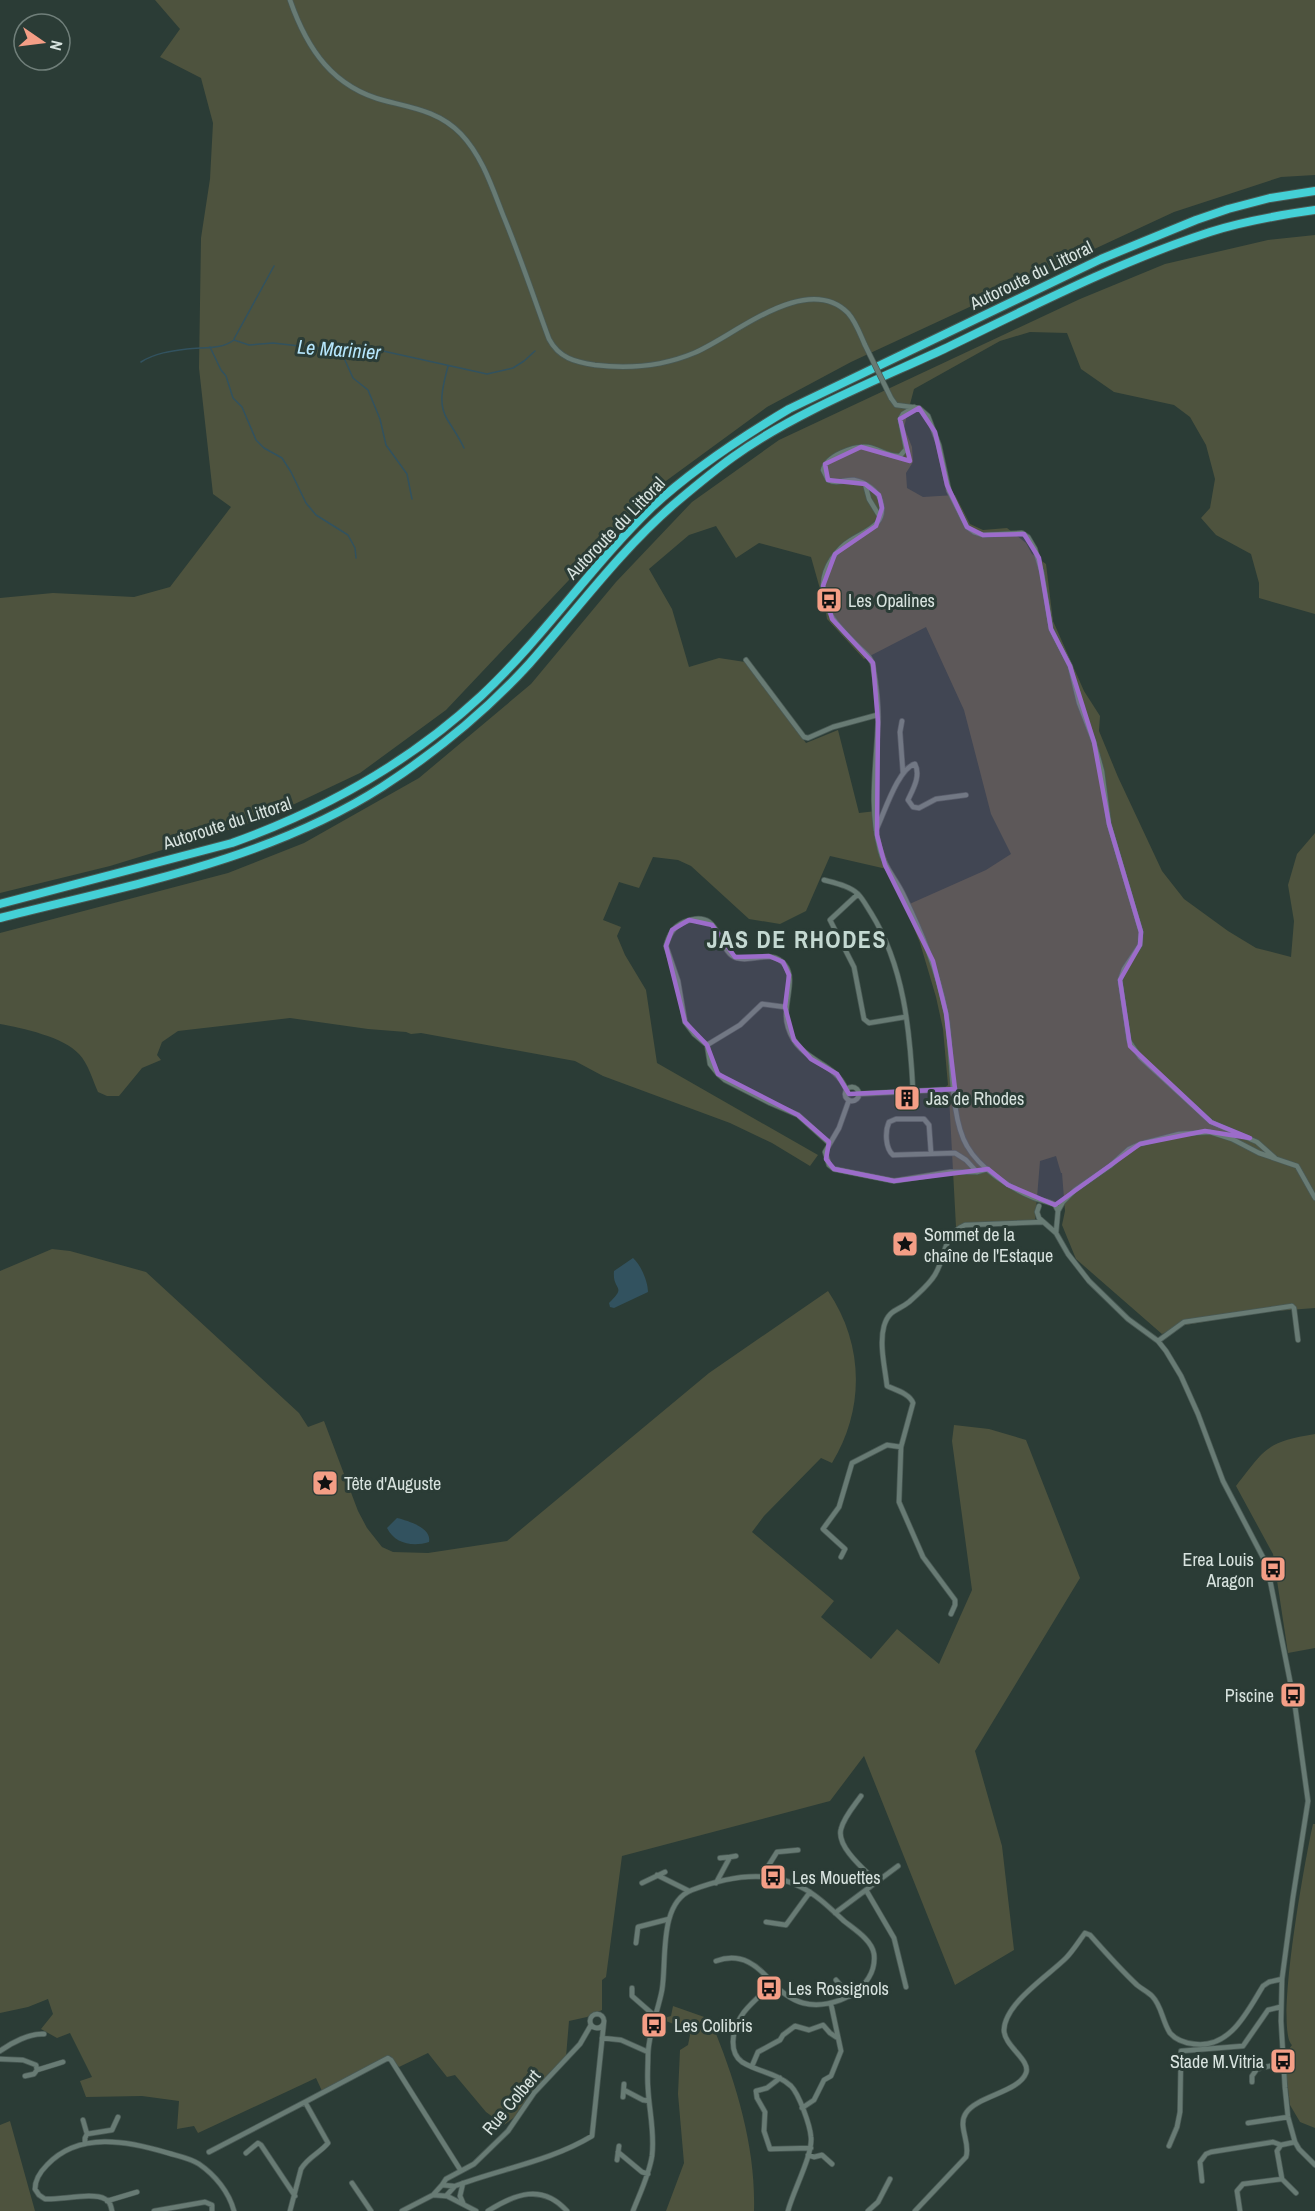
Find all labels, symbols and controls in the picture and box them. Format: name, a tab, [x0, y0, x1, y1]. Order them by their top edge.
north arrow	[12, 12, 72, 72]
text: N	[45, 38, 68, 53]
street label: Autoroute du Littoral	[965, 234, 1097, 316]
water label: Le Marinier	[296, 333, 382, 365]
street label: Autoroute du Littoral	[559, 471, 670, 586]
bus stop icon: Les Opalines	[814, 585, 844, 615]
place label: Les Opalines	[848, 588, 935, 613]
street label: Autoroute du Littoral	[159, 790, 294, 856]
district label: JAS DE RHODES	[707, 923, 887, 955]
building icon: Jas de Rhodes	[892, 1083, 922, 1113]
place label: Jas de Rhodes	[926, 1086, 1024, 1111]
place label: Sommet de la chaîne de l'Estaque	[924, 1222, 1053, 1268]
place icon: Sommet de la chaîne de l'Estaque	[890, 1229, 920, 1259]
place icon: Tête d'Auguste	[310, 1468, 340, 1498]
place label: Tête d'Auguste	[344, 1471, 441, 1496]
place label: Erea Louis Aragon	[1183, 1547, 1254, 1593]
bus stop icon: Erea Louis Aragon	[1258, 1554, 1288, 1584]
bus stop icon: Piscine	[1278, 1680, 1308, 1710]
place label: Piscine	[1225, 1683, 1274, 1708]
bus stop icon: Les Mouettes	[758, 1862, 788, 1892]
place label: Les Mouettes	[792, 1865, 881, 1890]
bus stop icon: Les Rossignols	[754, 1973, 784, 2003]
place label: Les Rossignols	[788, 1976, 889, 2001]
bus stop icon: Les Colibris	[639, 2010, 669, 2040]
place label: Les Colibris	[674, 2013, 753, 2038]
bus stop icon: Stade M.Vitria	[1268, 2046, 1298, 2076]
place label: Stade M.Vitria	[1170, 2049, 1264, 2074]
street label: Rue Colbert	[476, 2064, 546, 2140]

